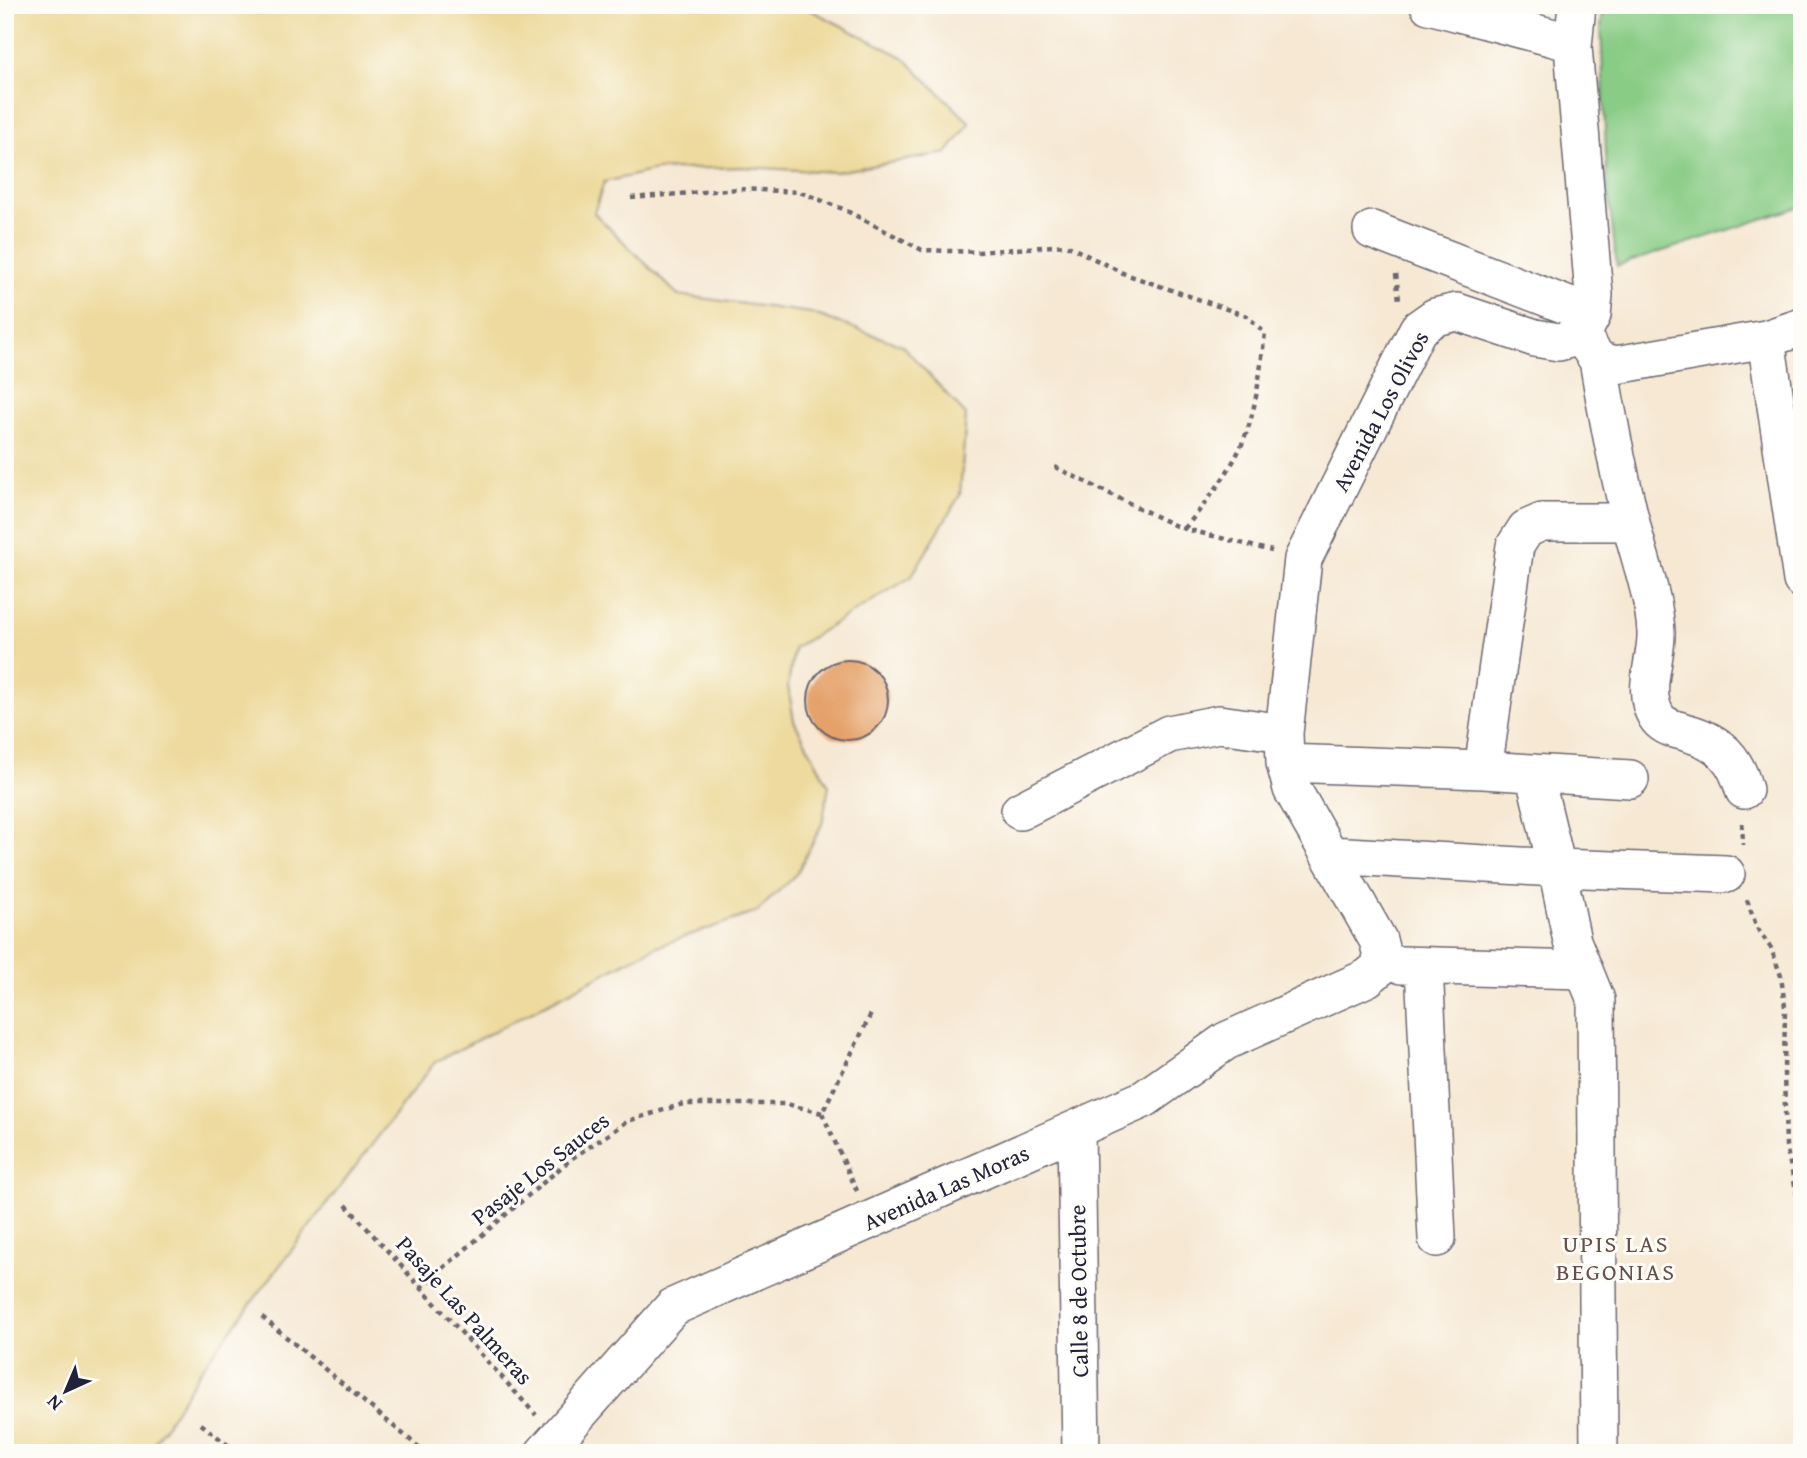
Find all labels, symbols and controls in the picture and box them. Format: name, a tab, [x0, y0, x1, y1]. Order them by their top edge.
street label: Avenida Los Olivos	[1324, 325, 1436, 497]
street label: Pasaje Los Sauces	[464, 1104, 616, 1232]
street label: Avenida Las Moras	[858, 1136, 1034, 1238]
street label: Calle 8 de Octubre	[1060, 1204, 1096, 1378]
district label: UPIS LAS BEGONIAS	[1556, 1226, 1676, 1289]
street label: Pasaje Las Palmeras	[389, 1228, 541, 1392]
north arrow	[32, 1356, 102, 1426]
text: N	[40, 1389, 68, 1418]

